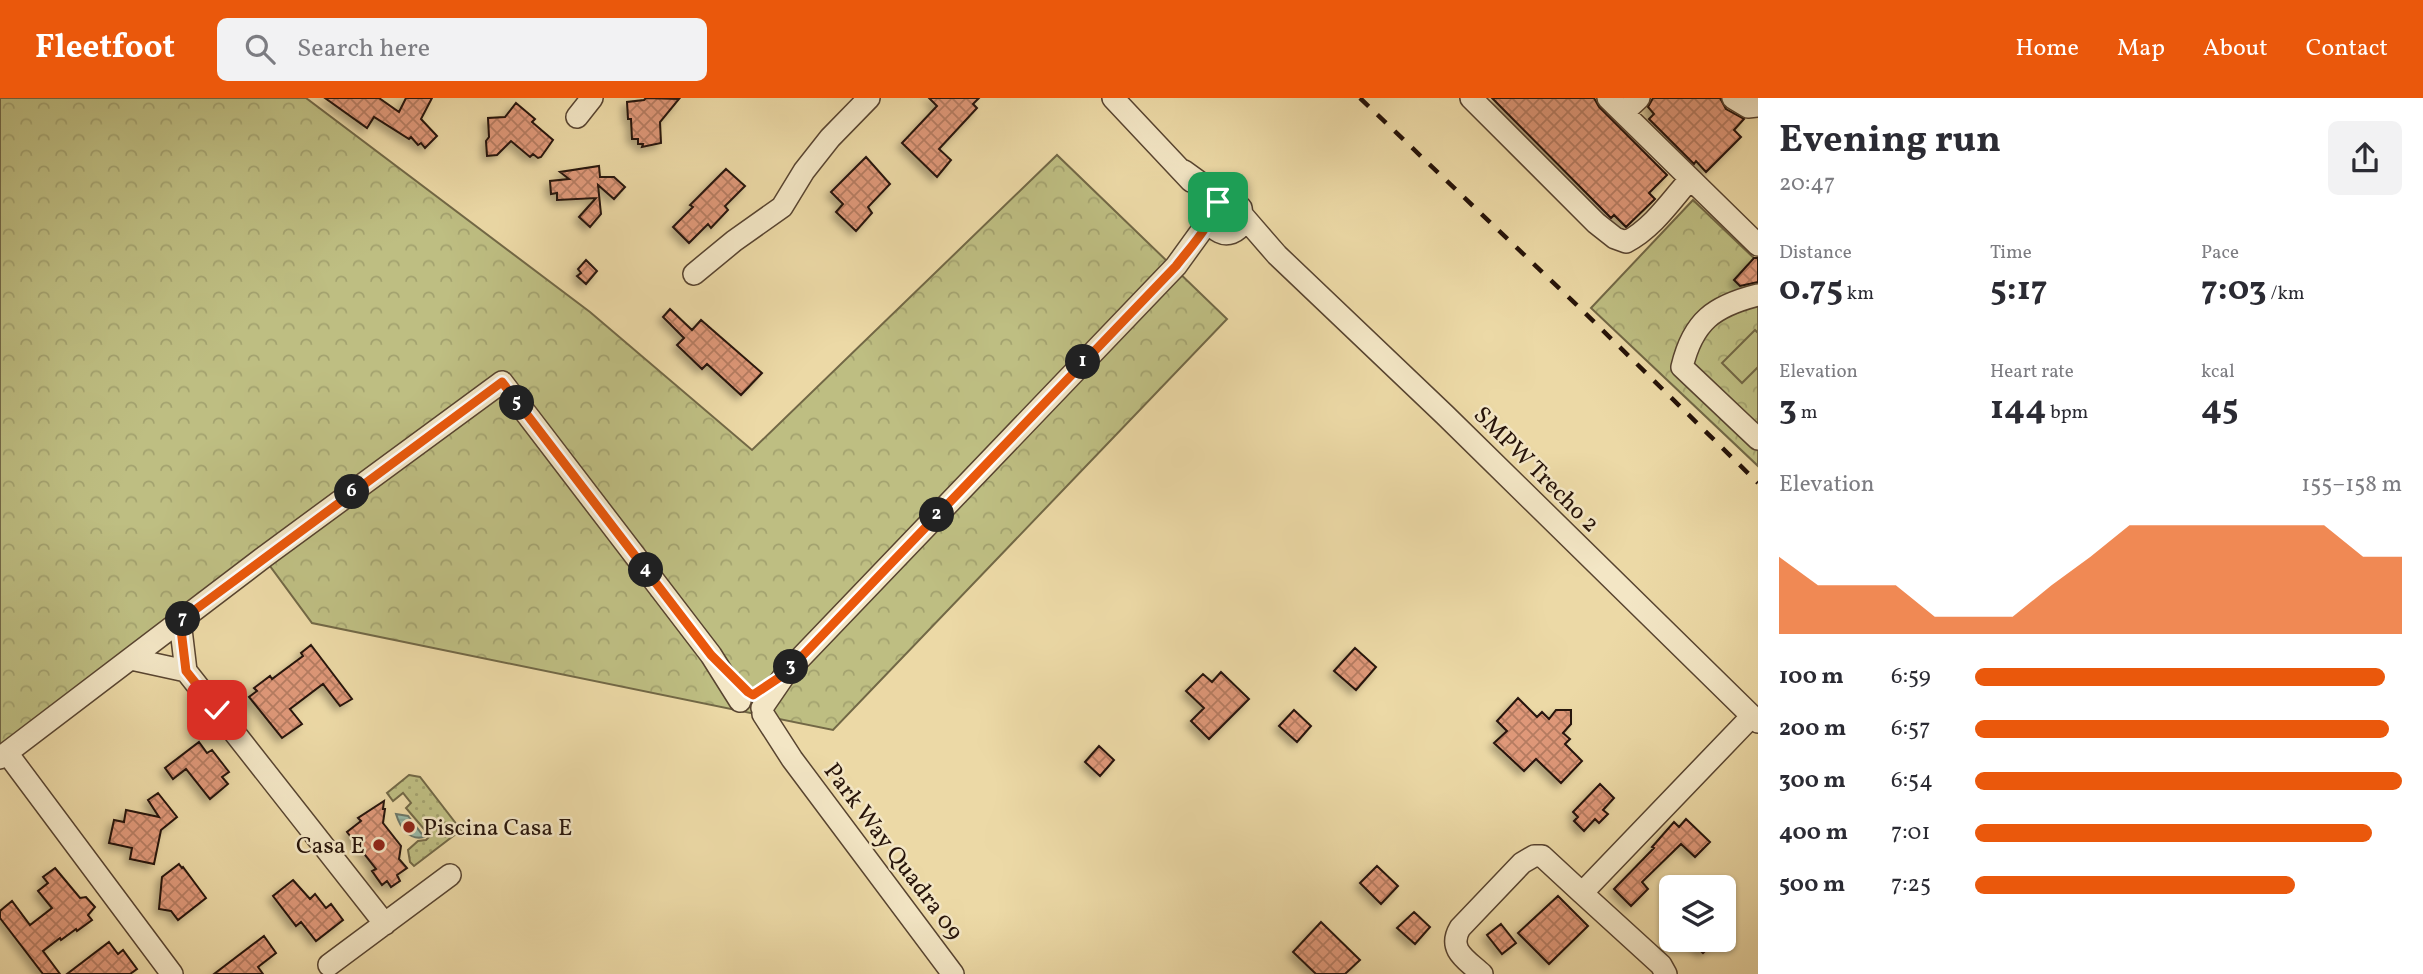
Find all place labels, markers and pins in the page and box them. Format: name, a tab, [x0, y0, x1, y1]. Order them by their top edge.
pin	[1188, 172, 1248, 232]
pin: 1	[1066, 344, 1100, 380]
pin: 5	[500, 386, 534, 420]
pin: 6	[334, 474, 370, 510]
pin: 2	[920, 498, 954, 532]
pin: 4	[628, 552, 664, 588]
pin: 7	[166, 602, 200, 636]
pin: 3	[774, 650, 808, 684]
pin	[187, 680, 247, 740]
place label: Piscina Casa E	[423, 812, 573, 846]
marker: Piscina Casa E	[401, 819, 417, 835]
place label: Casa E	[296, 830, 365, 864]
marker: Casa E	[371, 837, 387, 853]

